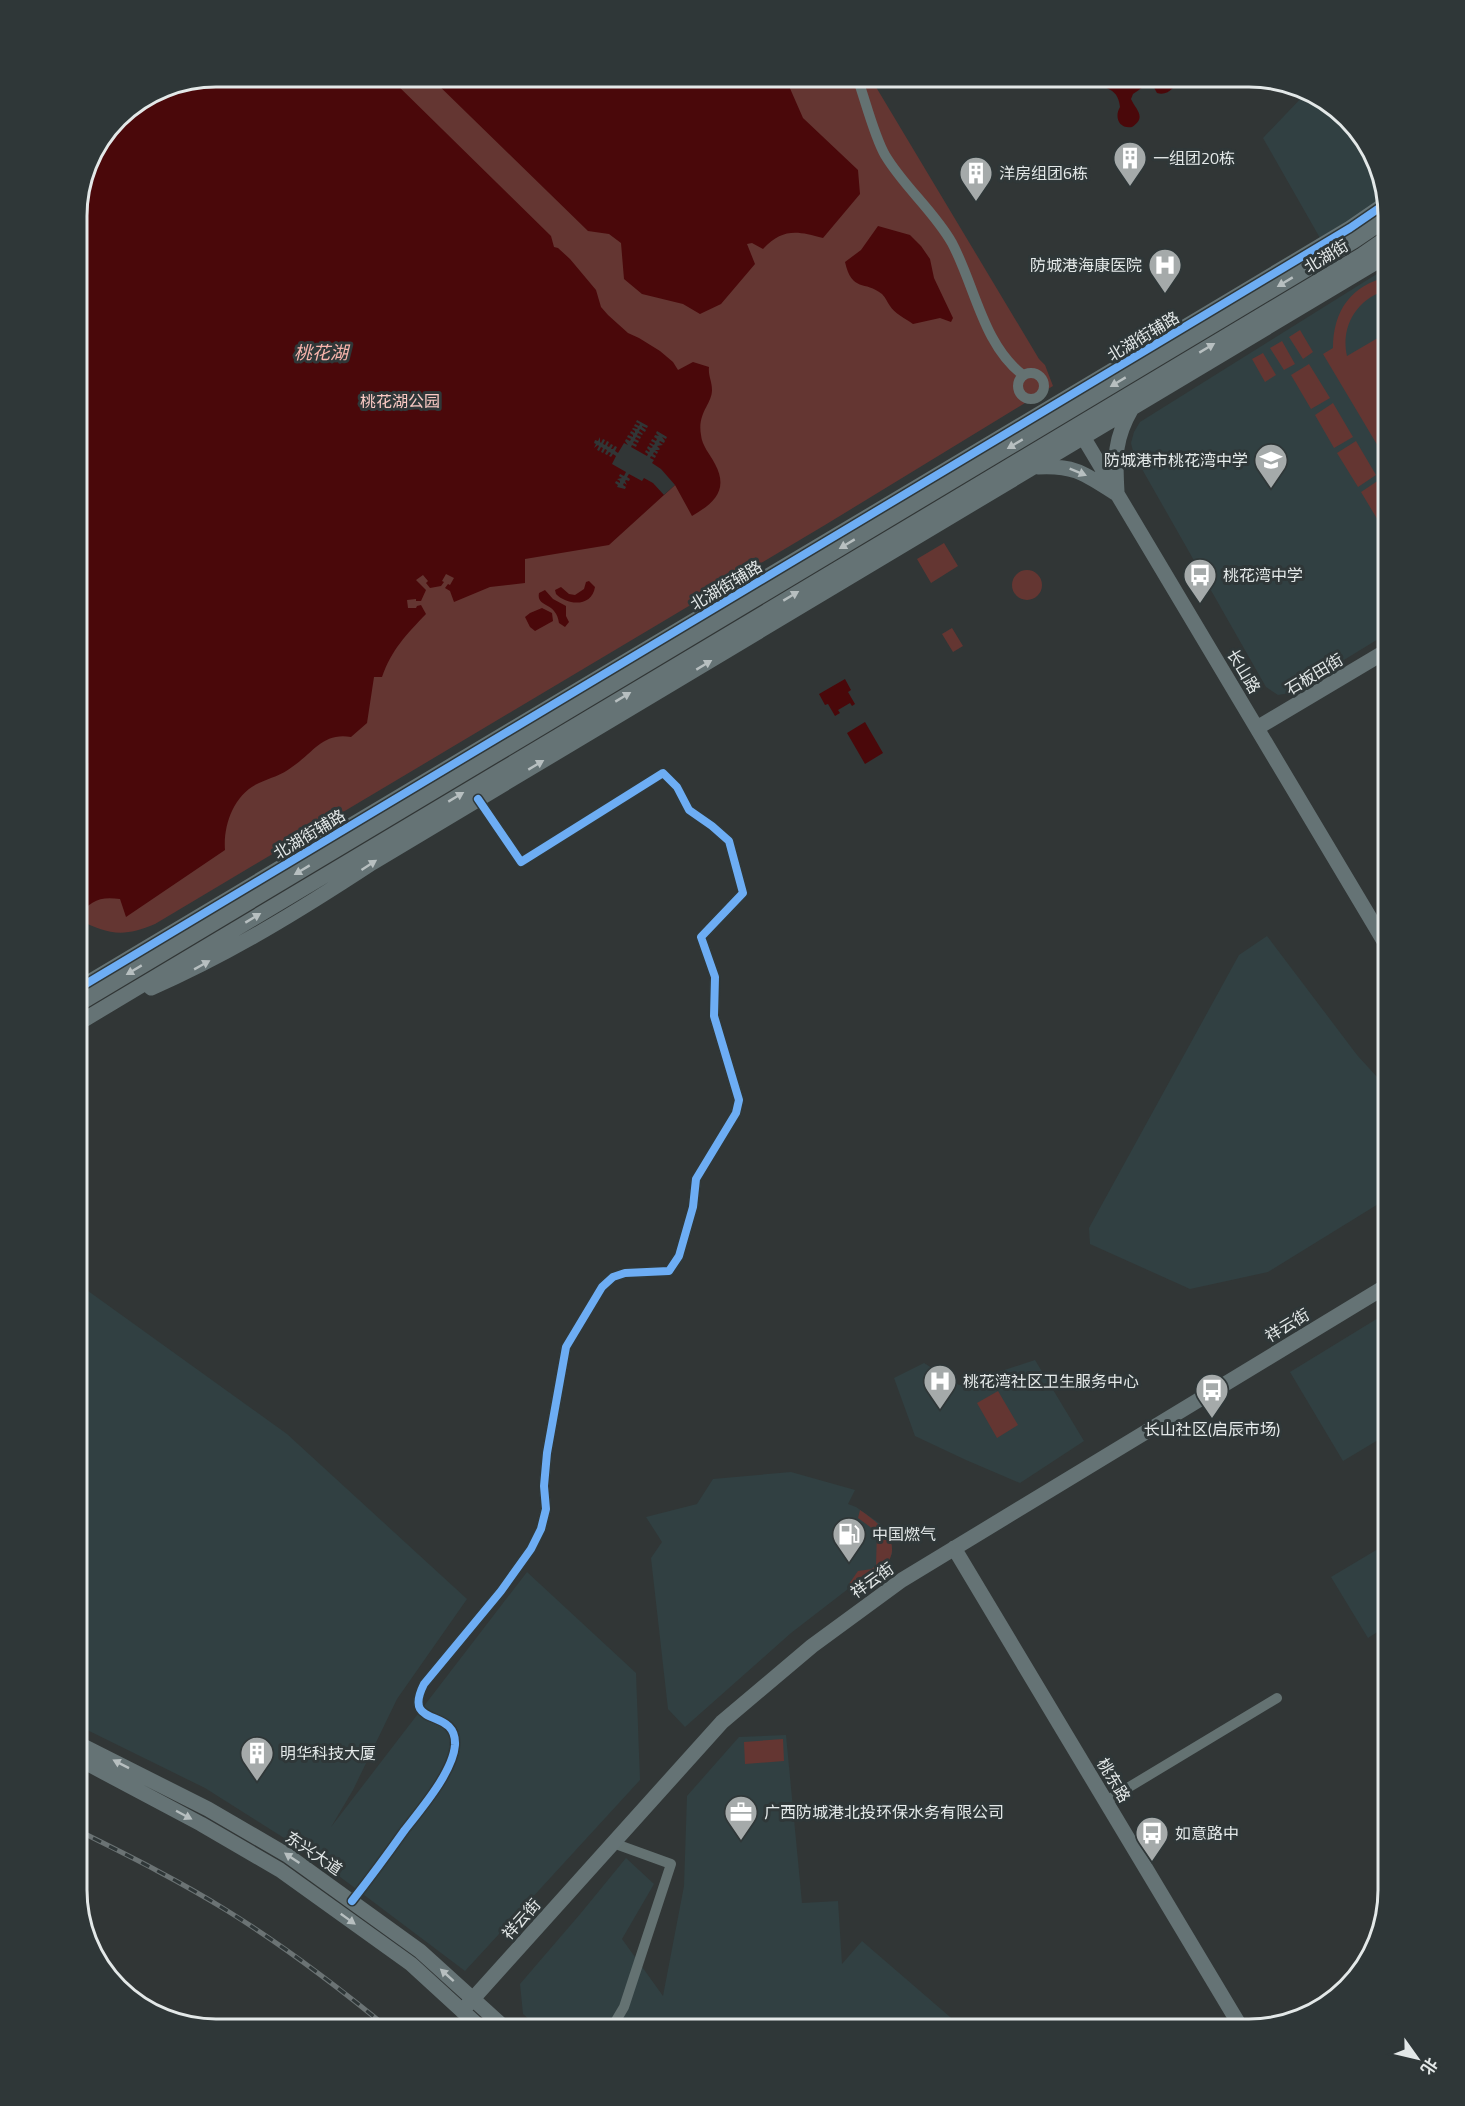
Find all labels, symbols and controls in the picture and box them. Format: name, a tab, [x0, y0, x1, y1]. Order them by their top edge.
building icon: 一组团20栋	[1112, 140, 1148, 187]
place label: 一组团20栋	[1153, 146, 1235, 170]
building icon: 洋房组团6栋	[958, 155, 994, 202]
place label: 洋房组团6栋	[999, 161, 1088, 185]
street label: 北湖街	[1299, 233, 1353, 279]
hospital icon: 防城港海康医院	[1147, 247, 1183, 294]
place label: 防城港海康医院	[1030, 253, 1142, 277]
one-way arrow	[1277, 277, 1293, 288]
street label: 北湖街辅路	[1103, 305, 1183, 367]
water label: 桃花湖	[294, 339, 351, 366]
one-way arrow	[1199, 343, 1216, 353]
one-way arrow	[1110, 377, 1126, 388]
park label: 桃花湖公园	[360, 389, 440, 413]
one-way arrow	[1006, 439, 1023, 449]
school or university icon: 防城港市桃花湾中学	[1253, 442, 1289, 489]
place label: 防城港市桃花湾中学	[1104, 448, 1248, 472]
one-way arrow	[1070, 467, 1088, 477]
one-way arrow	[838, 539, 855, 549]
street label: 北湖街辅路	[686, 554, 766, 616]
bus stop icon: 桃花湾中学	[1182, 557, 1218, 604]
place label: 桃花湾中学	[1223, 563, 1303, 587]
one-way arrow	[783, 591, 799, 602]
street label: 长山路	[1221, 644, 1267, 698]
street label: 石板田街	[1280, 647, 1348, 701]
one-way arrow	[696, 659, 712, 670]
one-way arrow	[615, 691, 631, 702]
one-way arrow	[528, 759, 544, 770]
one-way arrow	[448, 791, 464, 802]
street label: 北湖街辅路	[269, 803, 349, 865]
one-way arrow	[361, 860, 377, 871]
one-way arrow	[294, 865, 310, 876]
one-way arrow	[245, 913, 261, 924]
one-way arrow	[194, 960, 211, 970]
one-way arrow	[126, 965, 142, 976]
street label: 祥云街	[1260, 1302, 1314, 1348]
hospital icon: 桃花湾社区卫生服务中心	[922, 1363, 958, 1410]
place label: 桃花湾社区卫生服务中心	[963, 1369, 1139, 1393]
bus stop icon: 长山社区(启辰市场)	[1194, 1372, 1230, 1419]
place label: 长山社区(启辰市场)	[1144, 1417, 1280, 1441]
fuel station icon: 中国燃气	[831, 1516, 867, 1563]
place label: 中国燃气	[872, 1522, 936, 1546]
street label: 祥云街	[845, 1556, 899, 1604]
building icon: 明华科技大厦	[239, 1735, 275, 1782]
place label: 明华科技大厦	[280, 1741, 376, 1765]
street label: 桃东路	[1091, 1753, 1137, 1807]
one-way arrow	[112, 1760, 129, 1769]
office icon: 广西防城港北投环保水务有限公司	[723, 1794, 759, 1841]
place label: 广西防城港北投环保水务有限公司	[764, 1800, 1004, 1824]
one-way arrow	[176, 1810, 193, 1820]
bus stop icon: 如意路中	[1134, 1815, 1170, 1862]
place label: 如意路中	[1175, 1821, 1239, 1845]
street label: 东兴大道	[281, 1825, 347, 1881]
one-way arrow	[284, 1852, 300, 1864]
street label: 祥云街	[496, 1893, 546, 1945]
one-way arrow	[340, 1913, 356, 1925]
one-way arrow	[440, 1969, 454, 1983]
north arrow	[1387, 2028, 1447, 2088]
text: 北	[1415, 2053, 1444, 2080]

